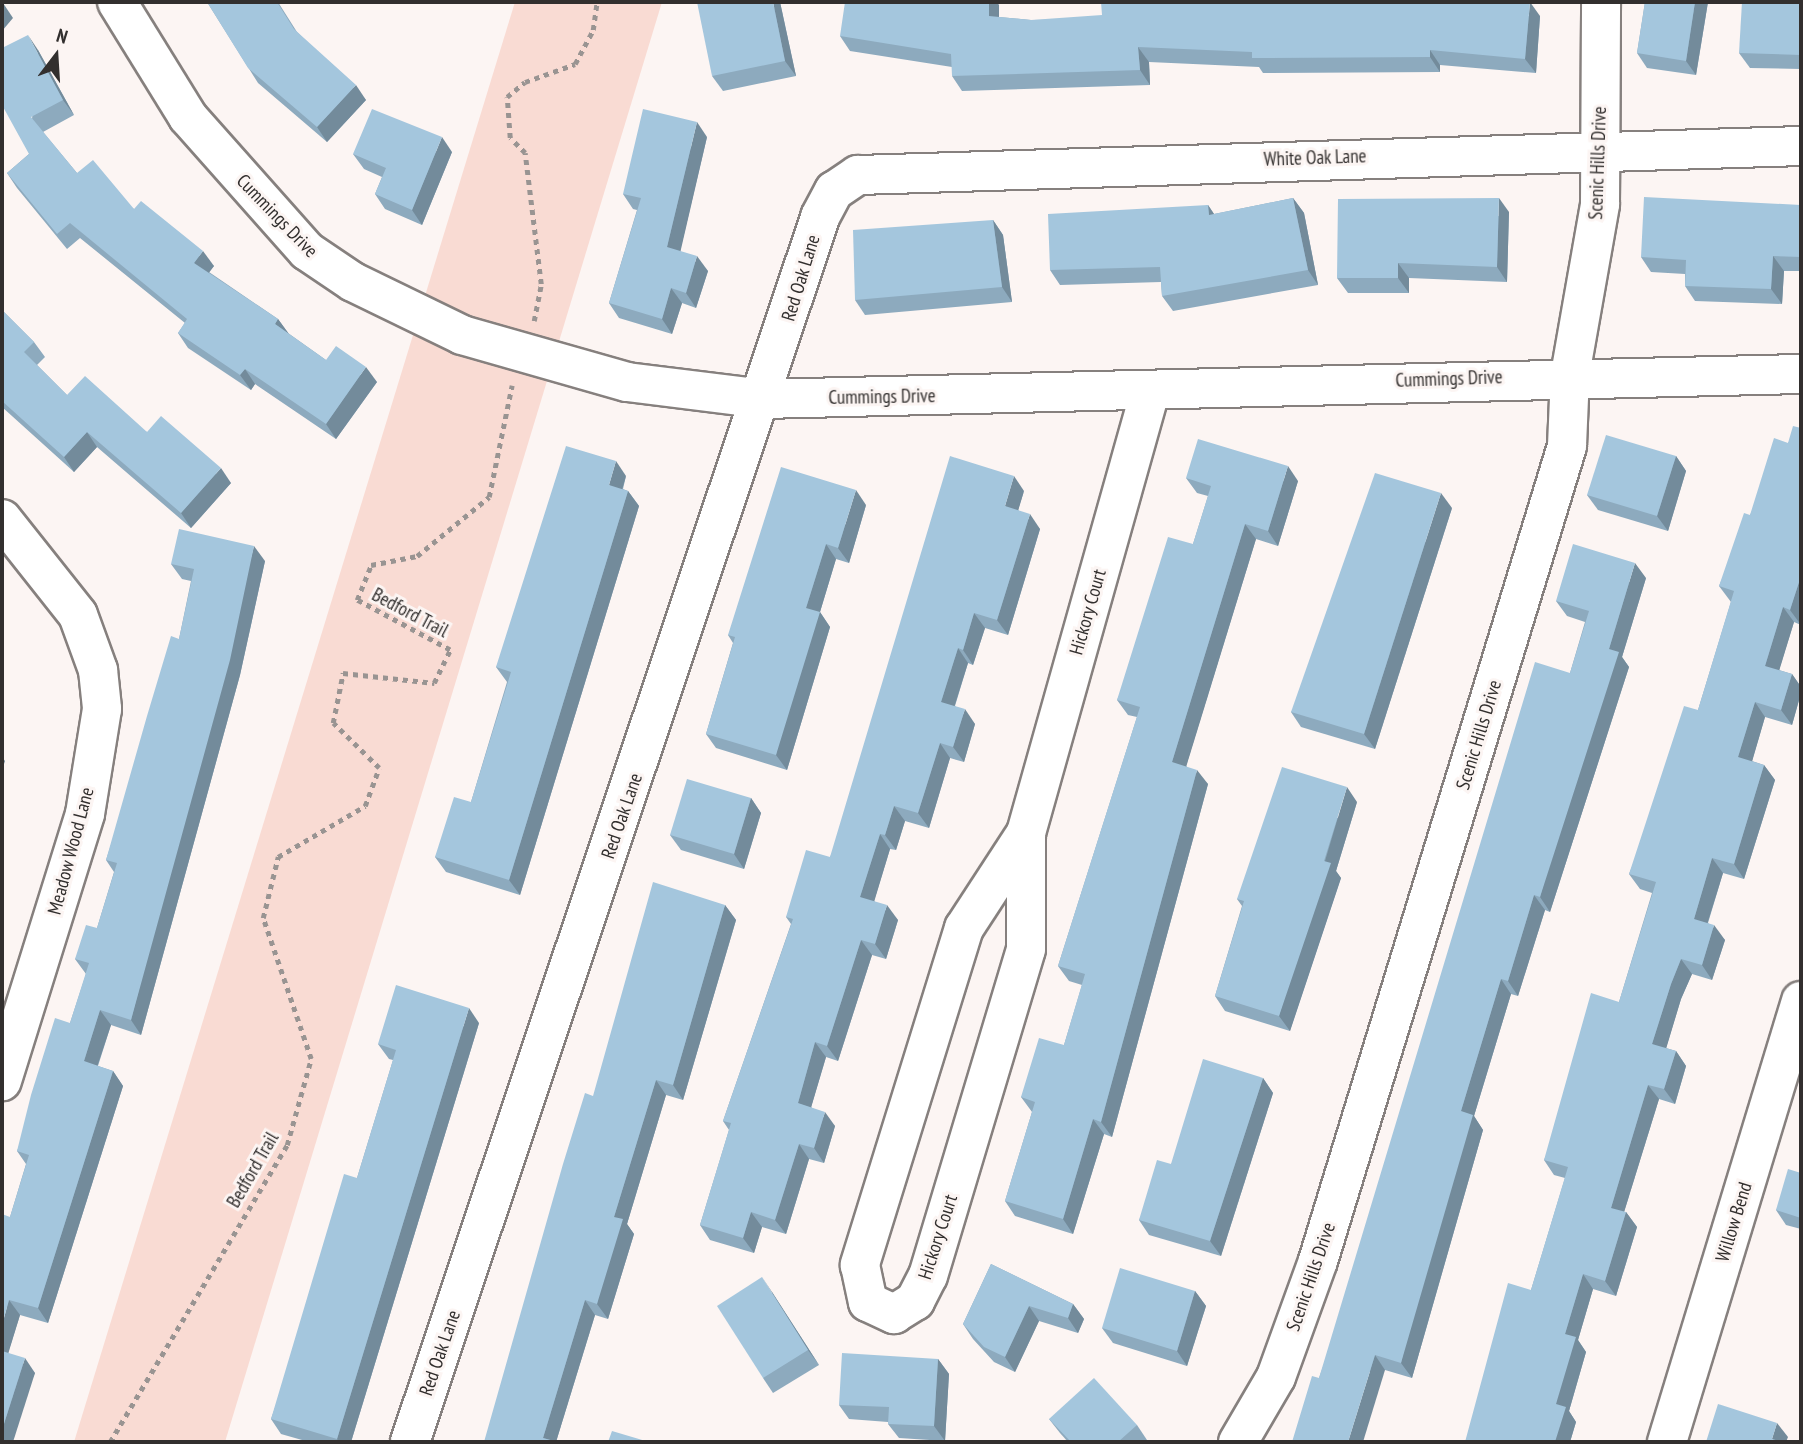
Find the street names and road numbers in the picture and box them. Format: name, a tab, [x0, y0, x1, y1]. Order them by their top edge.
street label: Scenic Hills Drive	[1585, 106, 1611, 220]
street label: White Oak Lane	[1263, 145, 1367, 171]
street label: Cummings Drive	[232, 170, 322, 262]
street label: Red Oak Lane	[777, 232, 825, 324]
street label: Cummings Drive	[1395, 366, 1503, 392]
street label: Cummings Drive	[828, 385, 936, 409]
street label: Hickory Court	[1065, 566, 1111, 658]
street label: Bedford Trail	[368, 583, 452, 643]
street label: Scenic Hills Drive	[1451, 677, 1507, 793]
street label: Red Oak Lane	[597, 770, 647, 862]
street label: Meadow Wood Lane	[43, 785, 99, 917]
street label: Bedford Trail	[222, 1128, 284, 1212]
street label: Willow Bend	[1711, 1179, 1757, 1265]
street label: Hickory Court	[914, 1191, 962, 1283]
street label: Scenic Hills Drive	[1282, 1219, 1340, 1335]
street label: Red Oak Lane	[415, 1307, 465, 1399]

